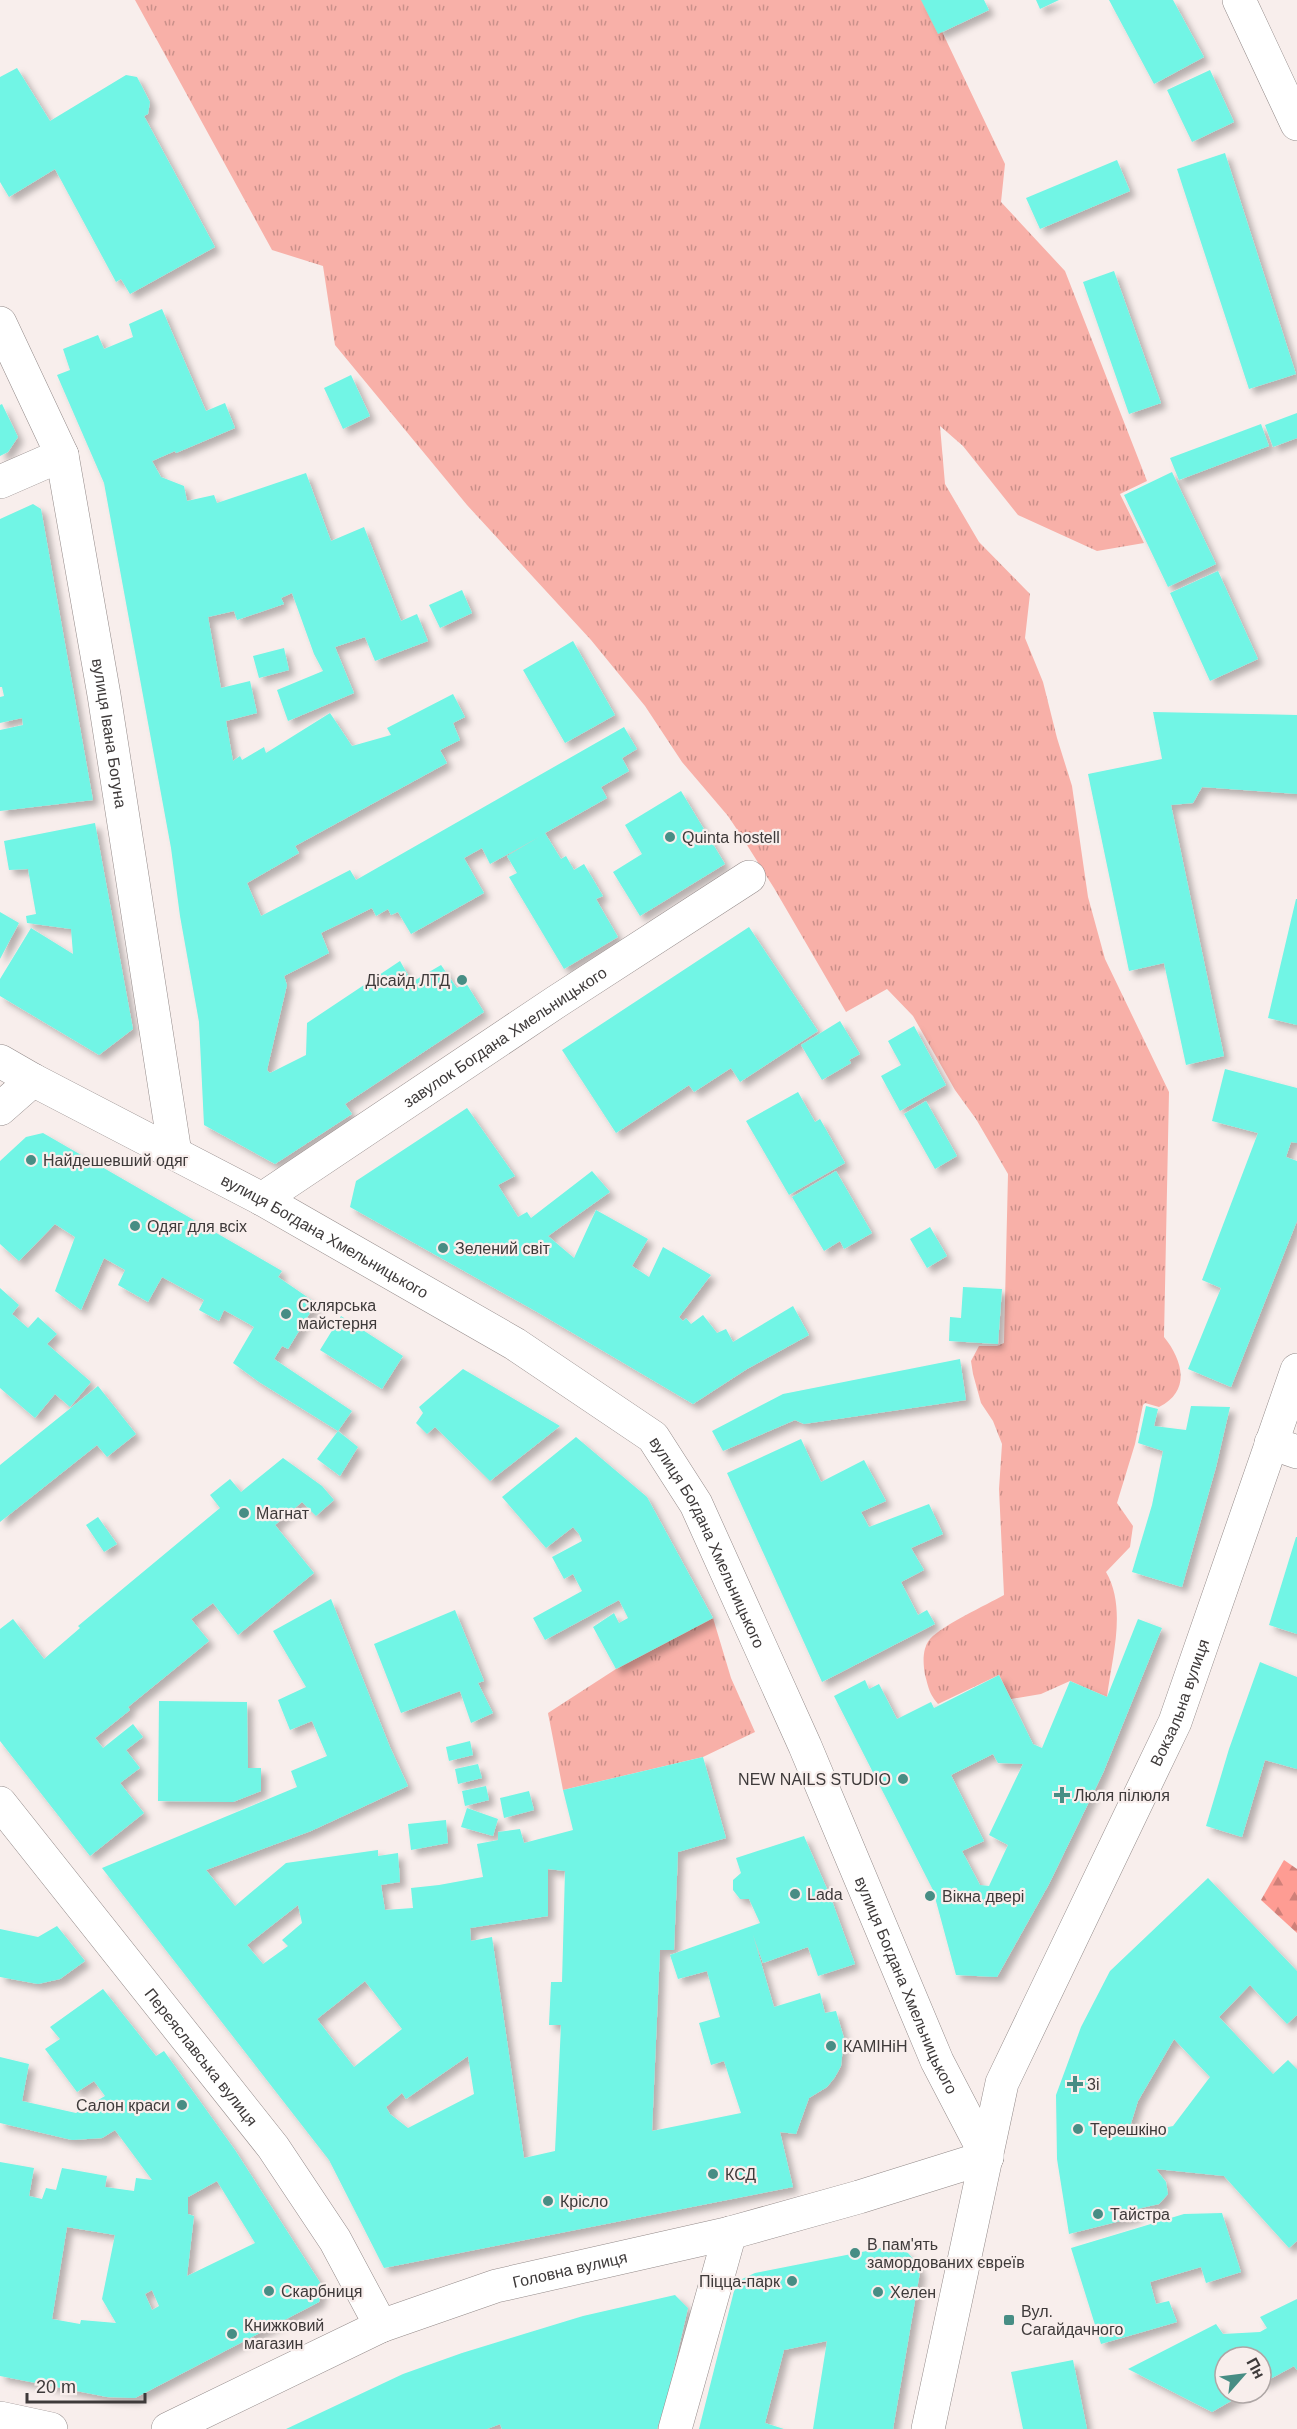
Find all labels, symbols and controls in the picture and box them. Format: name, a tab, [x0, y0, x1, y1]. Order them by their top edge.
street label: вулиця Івана Богуна	[89, 657, 129, 809]
place label: Quinta hostell	[682, 829, 780, 846]
marker: Quinta hostell	[663, 830, 677, 844]
street label: завулок Богдана Хмельницького	[400, 964, 610, 1111]
place label: Дісайд ЛТД	[365, 972, 450, 989]
marker: Дісайд ЛТД	[455, 973, 469, 987]
place label: Найдешевший одяг	[43, 1152, 189, 1169]
marker: Найдешевший одяг	[24, 1153, 38, 1167]
street label: вулиця Богдана Хмельницького	[218, 1171, 431, 1301]
place label: Одяг для всіх	[147, 1218, 247, 1235]
marker: Одяг для всіх	[128, 1219, 142, 1233]
place label: Зелений світ	[455, 1240, 550, 1257]
marker: Зелений світ	[436, 1241, 450, 1255]
place label: Склярська майстерня	[298, 1297, 377, 1332]
marker: Склярська майстерня	[279, 1307, 293, 1321]
street label: вулиця Богдана Хмельницького	[646, 1434, 768, 1651]
place label: Магнат	[256, 1505, 310, 1522]
marker: Магнат	[237, 1506, 251, 1520]
street label: Вокзальна вулиця	[1147, 1637, 1212, 1769]
place label: NEW NAILS STUDIO	[738, 1771, 891, 1788]
marker: NEW NAILS STUDIO	[896, 1772, 910, 1786]
place label: Люля пілюля	[1074, 1787, 1170, 1804]
marker: Люля пілюля	[1055, 1788, 1069, 1802]
street label: вулиця Богдана Хмельницького	[852, 1874, 961, 2097]
place label: Lada	[807, 1886, 843, 1903]
marker: Lada	[788, 1887, 802, 1901]
place label: Вікна двері	[942, 1888, 1024, 1905]
marker: Вікна двері	[923, 1889, 937, 1903]
street label: Переяславська вулиця	[141, 1985, 261, 2129]
place label: КАМІНіН	[843, 2038, 907, 2055]
marker: КАМІНіН	[824, 2039, 838, 2053]
place label: 3і	[1087, 2076, 1099, 2093]
marker: 3і	[1068, 2077, 1082, 2091]
place label: Салон краси	[76, 2097, 170, 2114]
marker: Салон краси	[175, 2098, 189, 2112]
place label: Терешкіно	[1090, 2121, 1167, 2138]
marker: Терешкіно	[1071, 2122, 1085, 2136]
place label: КСД	[725, 2166, 756, 2183]
marker: КСД	[706, 2167, 720, 2181]
place label: Крісло	[560, 2193, 608, 2210]
marker: Крісло	[541, 2194, 555, 2208]
place label: Тайстра	[1110, 2206, 1170, 2223]
marker: Тайстра	[1091, 2207, 1105, 2221]
place label: В пам'ять замордованих євреїв	[867, 2236, 1025, 2271]
marker: В пам'ять замордованих євреїв	[848, 2246, 862, 2260]
street label: Головна вулиця	[511, 2249, 629, 2291]
place label: Піцца-парк	[699, 2273, 781, 2290]
marker: Піцца-парк	[785, 2274, 799, 2288]
place label: Скарбниця	[281, 2283, 362, 2300]
marker: Скарбниця	[262, 2284, 276, 2298]
place label: Хелен	[890, 2284, 936, 2301]
marker: Хелен	[871, 2285, 885, 2299]
place label: Вул. Сагайдачного	[1021, 2303, 1123, 2338]
marker: Вул. Сагайдачного	[1002, 2313, 1016, 2327]
place label: Книжковий магазин	[244, 2317, 324, 2352]
marker: Книжковий магазин	[225, 2327, 239, 2341]
north arrow	[1213, 2345, 1273, 2405]
text: Пн	[1243, 2355, 1268, 2382]
scale bar	[27, 2366, 146, 2404]
text: 20 m	[36, 2377, 76, 2397]

